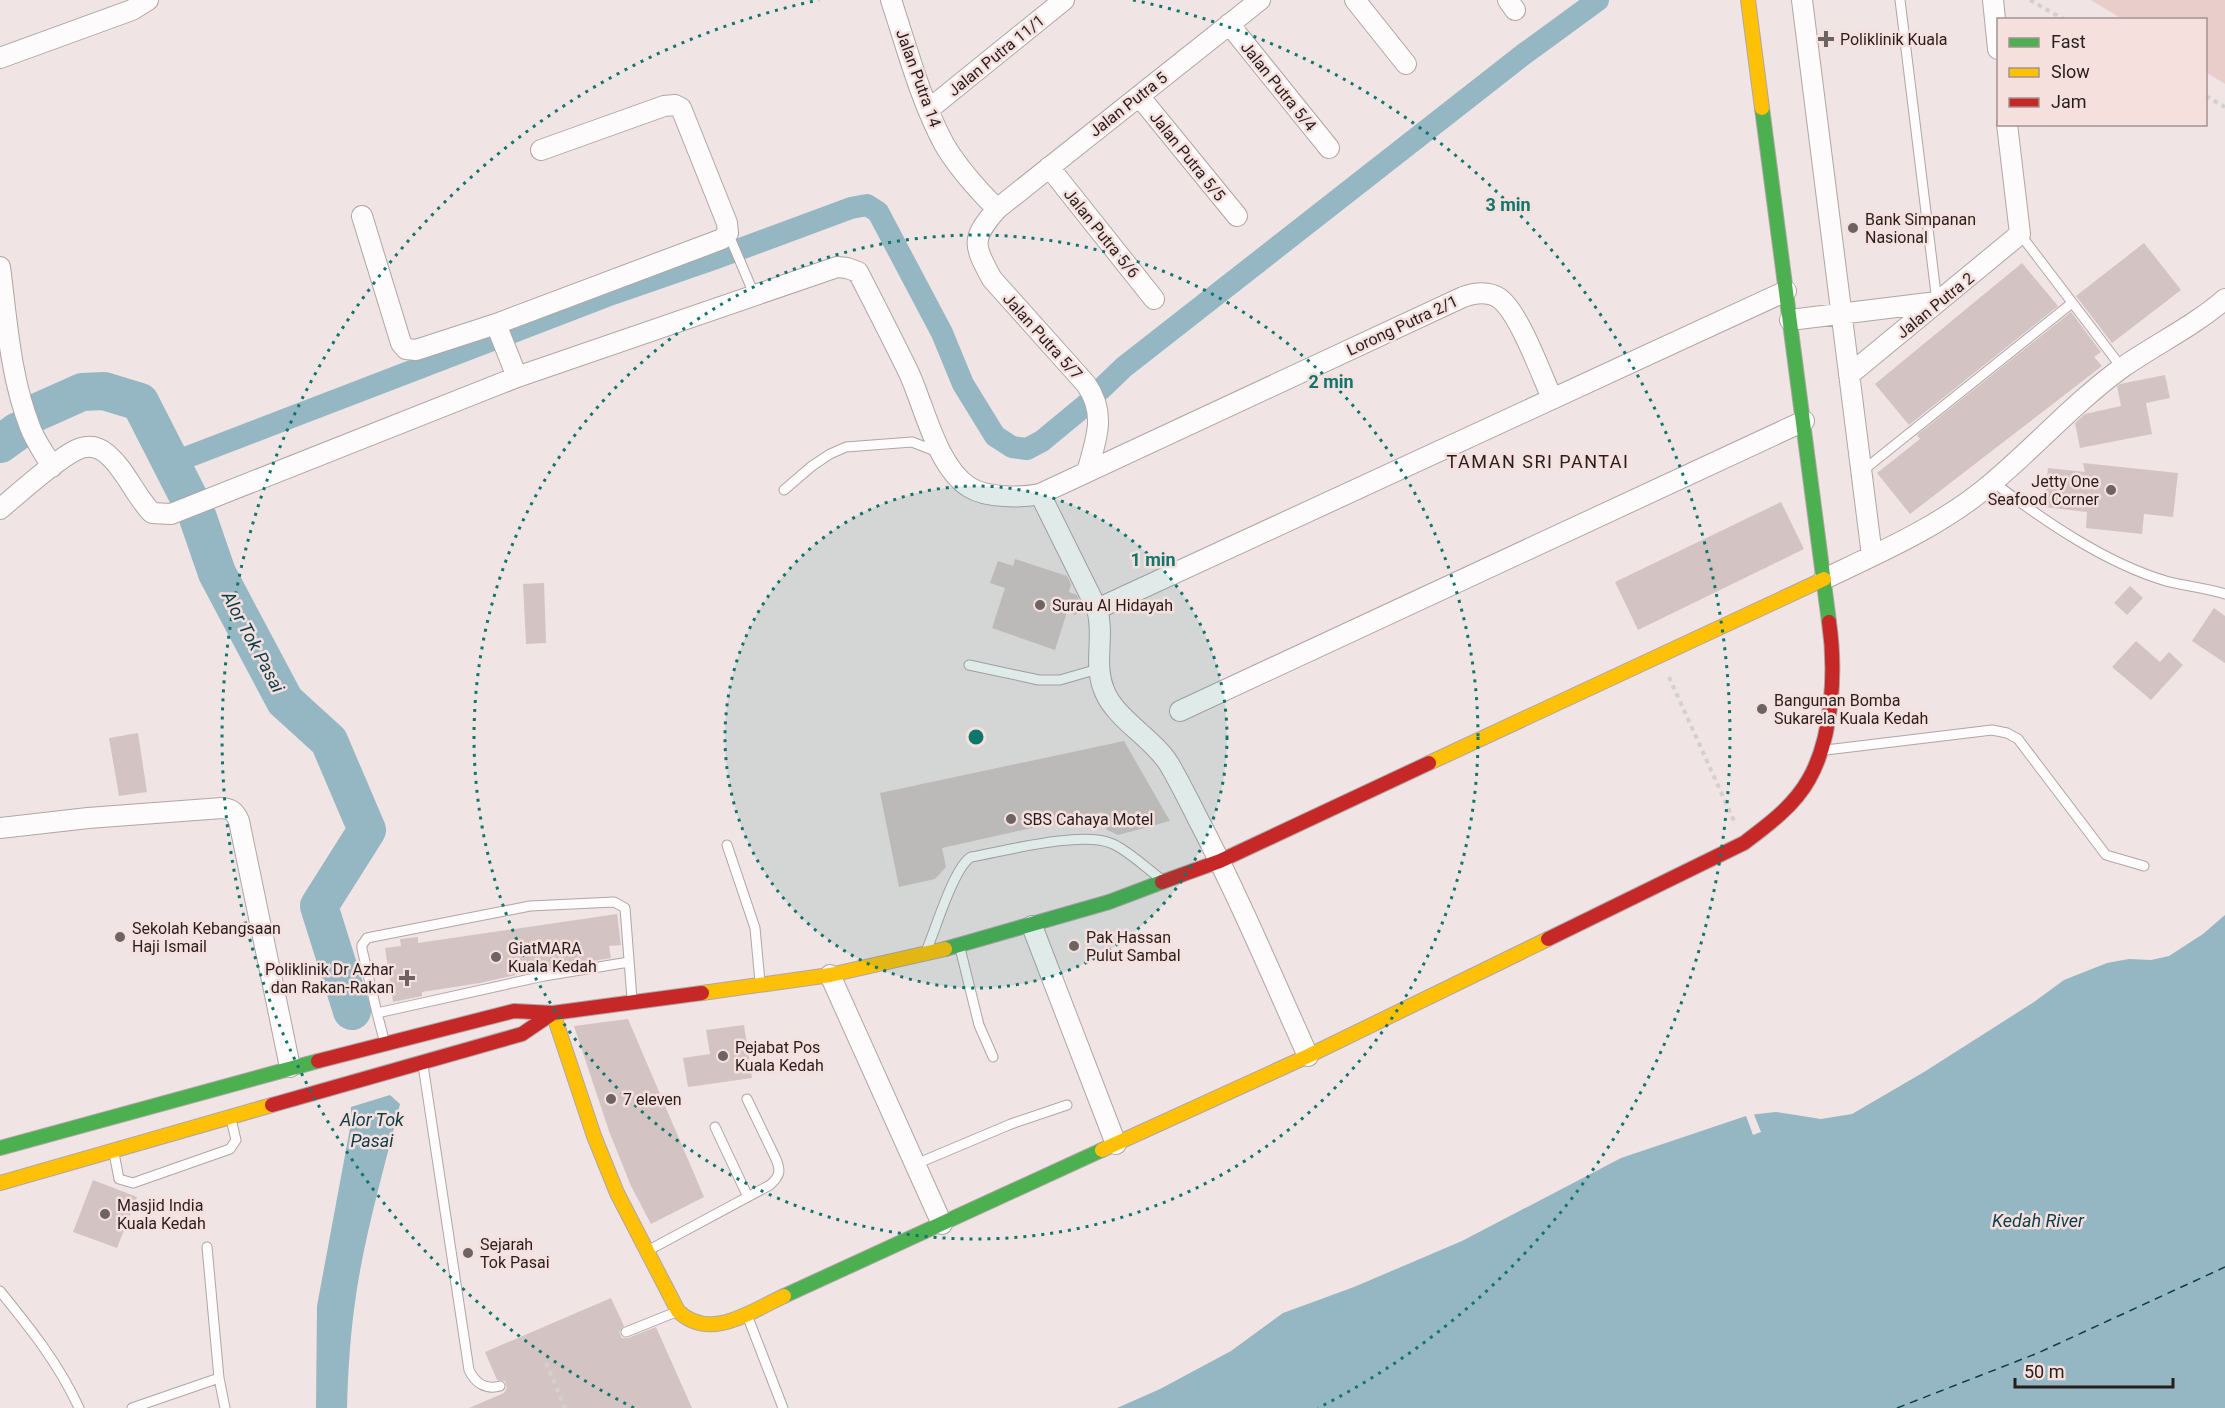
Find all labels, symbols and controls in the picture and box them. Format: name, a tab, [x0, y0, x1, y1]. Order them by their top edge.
street label: Jalan Putra 11/1	[944, 11, 1048, 100]
legend	[1997, 18, 2207, 126]
street label: Jalan Putra 14	[892, 27, 945, 130]
marker: Poliklinik Kuala	[1817, 30, 1835, 48]
place label: Poliklinik Kuala	[1840, 30, 1948, 49]
text: Fast	[2051, 31, 2086, 52]
street label: Jalan Putra 5/4	[1237, 38, 1320, 135]
text: Slow	[2051, 61, 2090, 82]
street label: Jalan Putra 5	[1085, 68, 1171, 141]
text: Jam	[2051, 91, 2087, 112]
street label: Jalan Putra 5/5	[1146, 108, 1229, 205]
street label: Jalan Putra 5/6	[1060, 185, 1143, 282]
text: 3 min	[1485, 194, 1531, 215]
place label: Bank Simpanan Nasional	[1865, 210, 1976, 247]
marker: Bank Simpanan Nasional	[1846, 221, 1860, 235]
street label: Jalan Putra 2	[1893, 268, 1978, 342]
street label: Jalan Putra 5/7	[999, 289, 1086, 383]
street label: Lorong Putra 2/1	[1344, 291, 1461, 360]
text: 2 min	[1308, 371, 1354, 392]
district label: TAMAN SRI PANTAI	[1446, 451, 1630, 472]
place label: Jetty One Seafood Corner	[1988, 472, 2100, 509]
marker: Jetty One Seafood Corner	[2104, 483, 2118, 497]
text: 1 min	[1130, 549, 1176, 570]
water label: Alor Tok Pasai	[218, 587, 289, 697]
place label: Surau Al Hidayah	[1052, 596, 1173, 615]
marker: Surau Al Hidayah	[1033, 598, 1047, 612]
place label: Bangunan Bomba Sukarela Kuala Kedah	[1774, 691, 1928, 728]
marker: Bangunan Bomba Sukarela Kuala Kedah	[1755, 702, 1769, 716]
centre of rings	[966, 727, 986, 747]
place label: SBS Cahaya Motel	[1023, 810, 1153, 829]
marker: SBS Cahaya Motel	[1004, 812, 1018, 826]
place label: Sekolah Kebangsaan Haji Ismail	[132, 919, 281, 956]
place label: Pak Hassan Pulut Sambal	[1086, 928, 1181, 965]
marker: Sekolah Kebangsaan Haji Ismail	[113, 930, 127, 944]
place label: GiatMARA Kuala Kedah	[508, 939, 597, 976]
marker: Pak Hassan Pulut Sambal	[1067, 939, 1081, 953]
marker: GiatMARA Kuala Kedah	[489, 950, 503, 964]
place label: Poliklinik Dr Azhar dan Rakan-Rakan	[265, 960, 395, 997]
marker: Poliklinik Dr Azhar dan Rakan-Rakan	[398, 969, 416, 987]
place label: Pejabat Pos Kuala Kedah	[735, 1038, 824, 1075]
marker: Pejabat Pos Kuala Kedah	[716, 1049, 730, 1063]
place label: 7 eleven	[623, 1090, 682, 1109]
marker: 7 eleven	[604, 1092, 618, 1106]
water label: Alor Tok Pasai	[339, 1109, 405, 1151]
place label: Masjid India Kuala Kedah	[117, 1196, 206, 1233]
marker: Masjid India Kuala Kedah	[98, 1207, 112, 1221]
water label: Kedah River	[1992, 1210, 2085, 1231]
place label: Sejarah Tok Pasai	[480, 1235, 550, 1272]
marker: Sejarah Tok Pasai	[461, 1246, 475, 1260]
scale bar	[2015, 1351, 2172, 1389]
text: 50 m	[2024, 1361, 2064, 1382]

